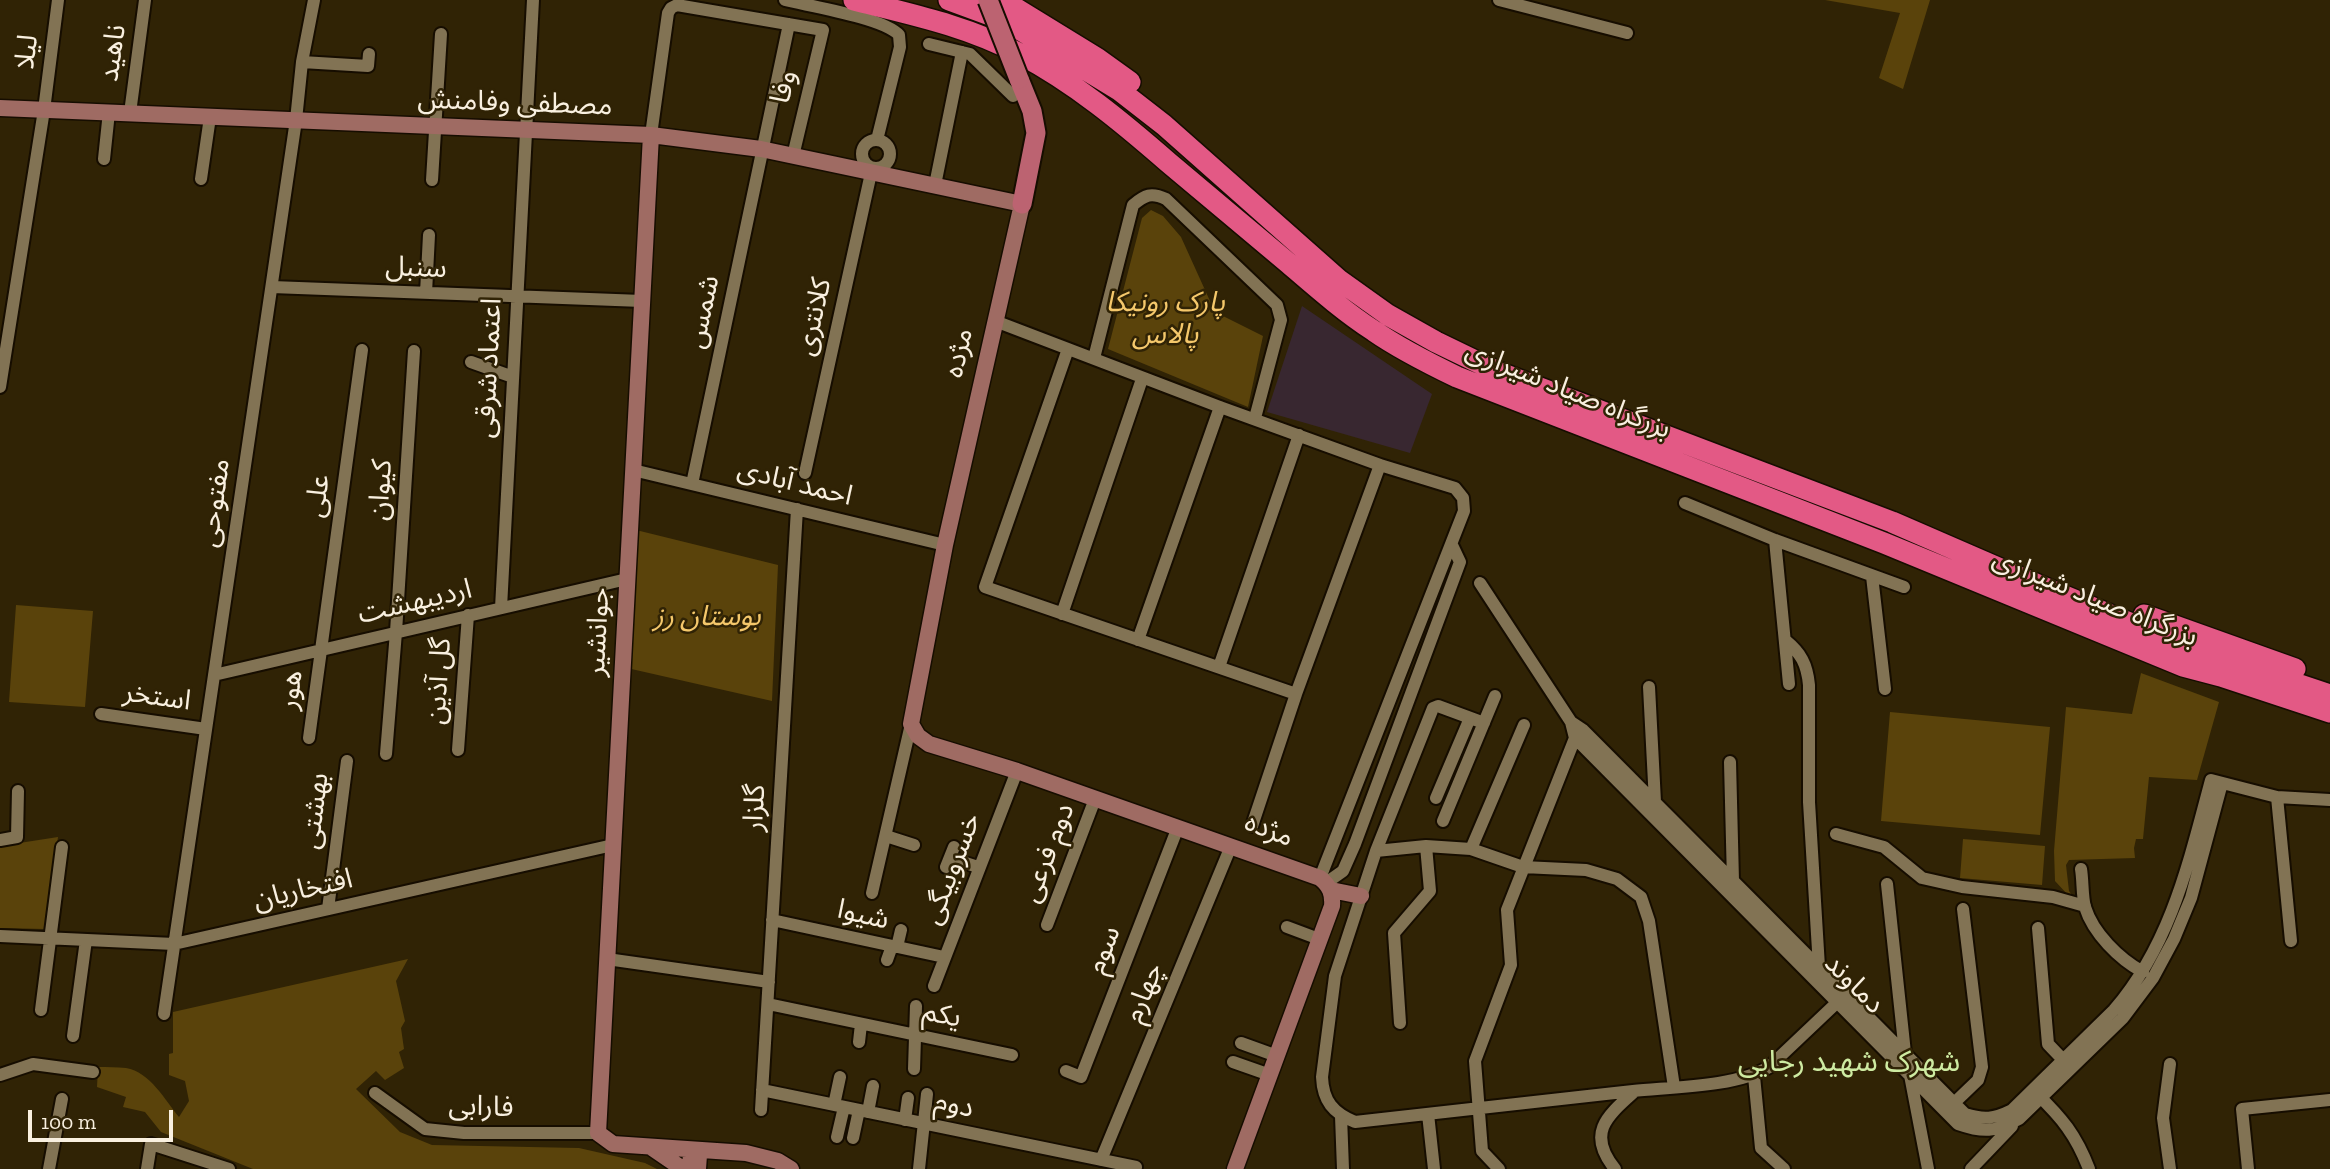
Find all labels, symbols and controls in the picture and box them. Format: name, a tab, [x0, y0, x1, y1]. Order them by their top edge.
street label: ناهید	[92, 22, 134, 84]
street label: لیلا	[8, 33, 46, 71]
street label: وفا	[764, 67, 804, 107]
street label: مصطفی وفامنش	[417, 83, 613, 123]
street label: سنبل	[385, 250, 447, 286]
street label: شمس	[679, 272, 727, 352]
street label: کلانتری	[789, 275, 839, 359]
park label: پارک رونیکا پالاس	[1105, 286, 1225, 352]
street label: اعتماد شرقی	[469, 297, 509, 439]
street label: مژده	[937, 325, 981, 381]
street label: بزرگراه صیاد شیرازی	[1460, 333, 1676, 447]
street label: احمد آبادی	[734, 452, 856, 514]
street label: مفتوحی	[192, 456, 238, 550]
street label: کیوان	[362, 458, 400, 522]
street label: علی	[298, 472, 338, 520]
street label: بزرگراه صیاد شیرازی	[1987, 541, 2203, 655]
street label: اردیبهشت	[355, 573, 475, 631]
street label: جوانشیر	[579, 587, 617, 677]
park label: بوستان رز	[653, 600, 761, 634]
street label: گل آذین	[419, 636, 459, 726]
street label: هور	[272, 668, 310, 712]
street label: استخر	[121, 676, 193, 718]
street label: بهشتی	[294, 771, 336, 851]
street label: گلزار	[737, 784, 773, 832]
street label: دوم فرعی	[1014, 799, 1082, 907]
street label: مژده	[1240, 805, 1298, 855]
street label: خسروبیگی	[915, 809, 989, 929]
street label: افتخاریان	[250, 862, 356, 918]
street label: شیوا	[834, 893, 892, 937]
street label: سوم	[1080, 921, 1128, 979]
street label: دماوند	[1817, 947, 1891, 1021]
street label: چهارم	[1117, 958, 1171, 1028]
street label: یکم	[920, 995, 964, 1035]
district label: شهرک شهید رجایی	[1738, 1044, 1960, 1080]
street label: دوم	[931, 1084, 977, 1126]
street label: فارابی	[448, 1089, 514, 1125]
scale bar	[32, 1096, 177, 1140]
text: 100 m	[41, 1109, 96, 1134]

